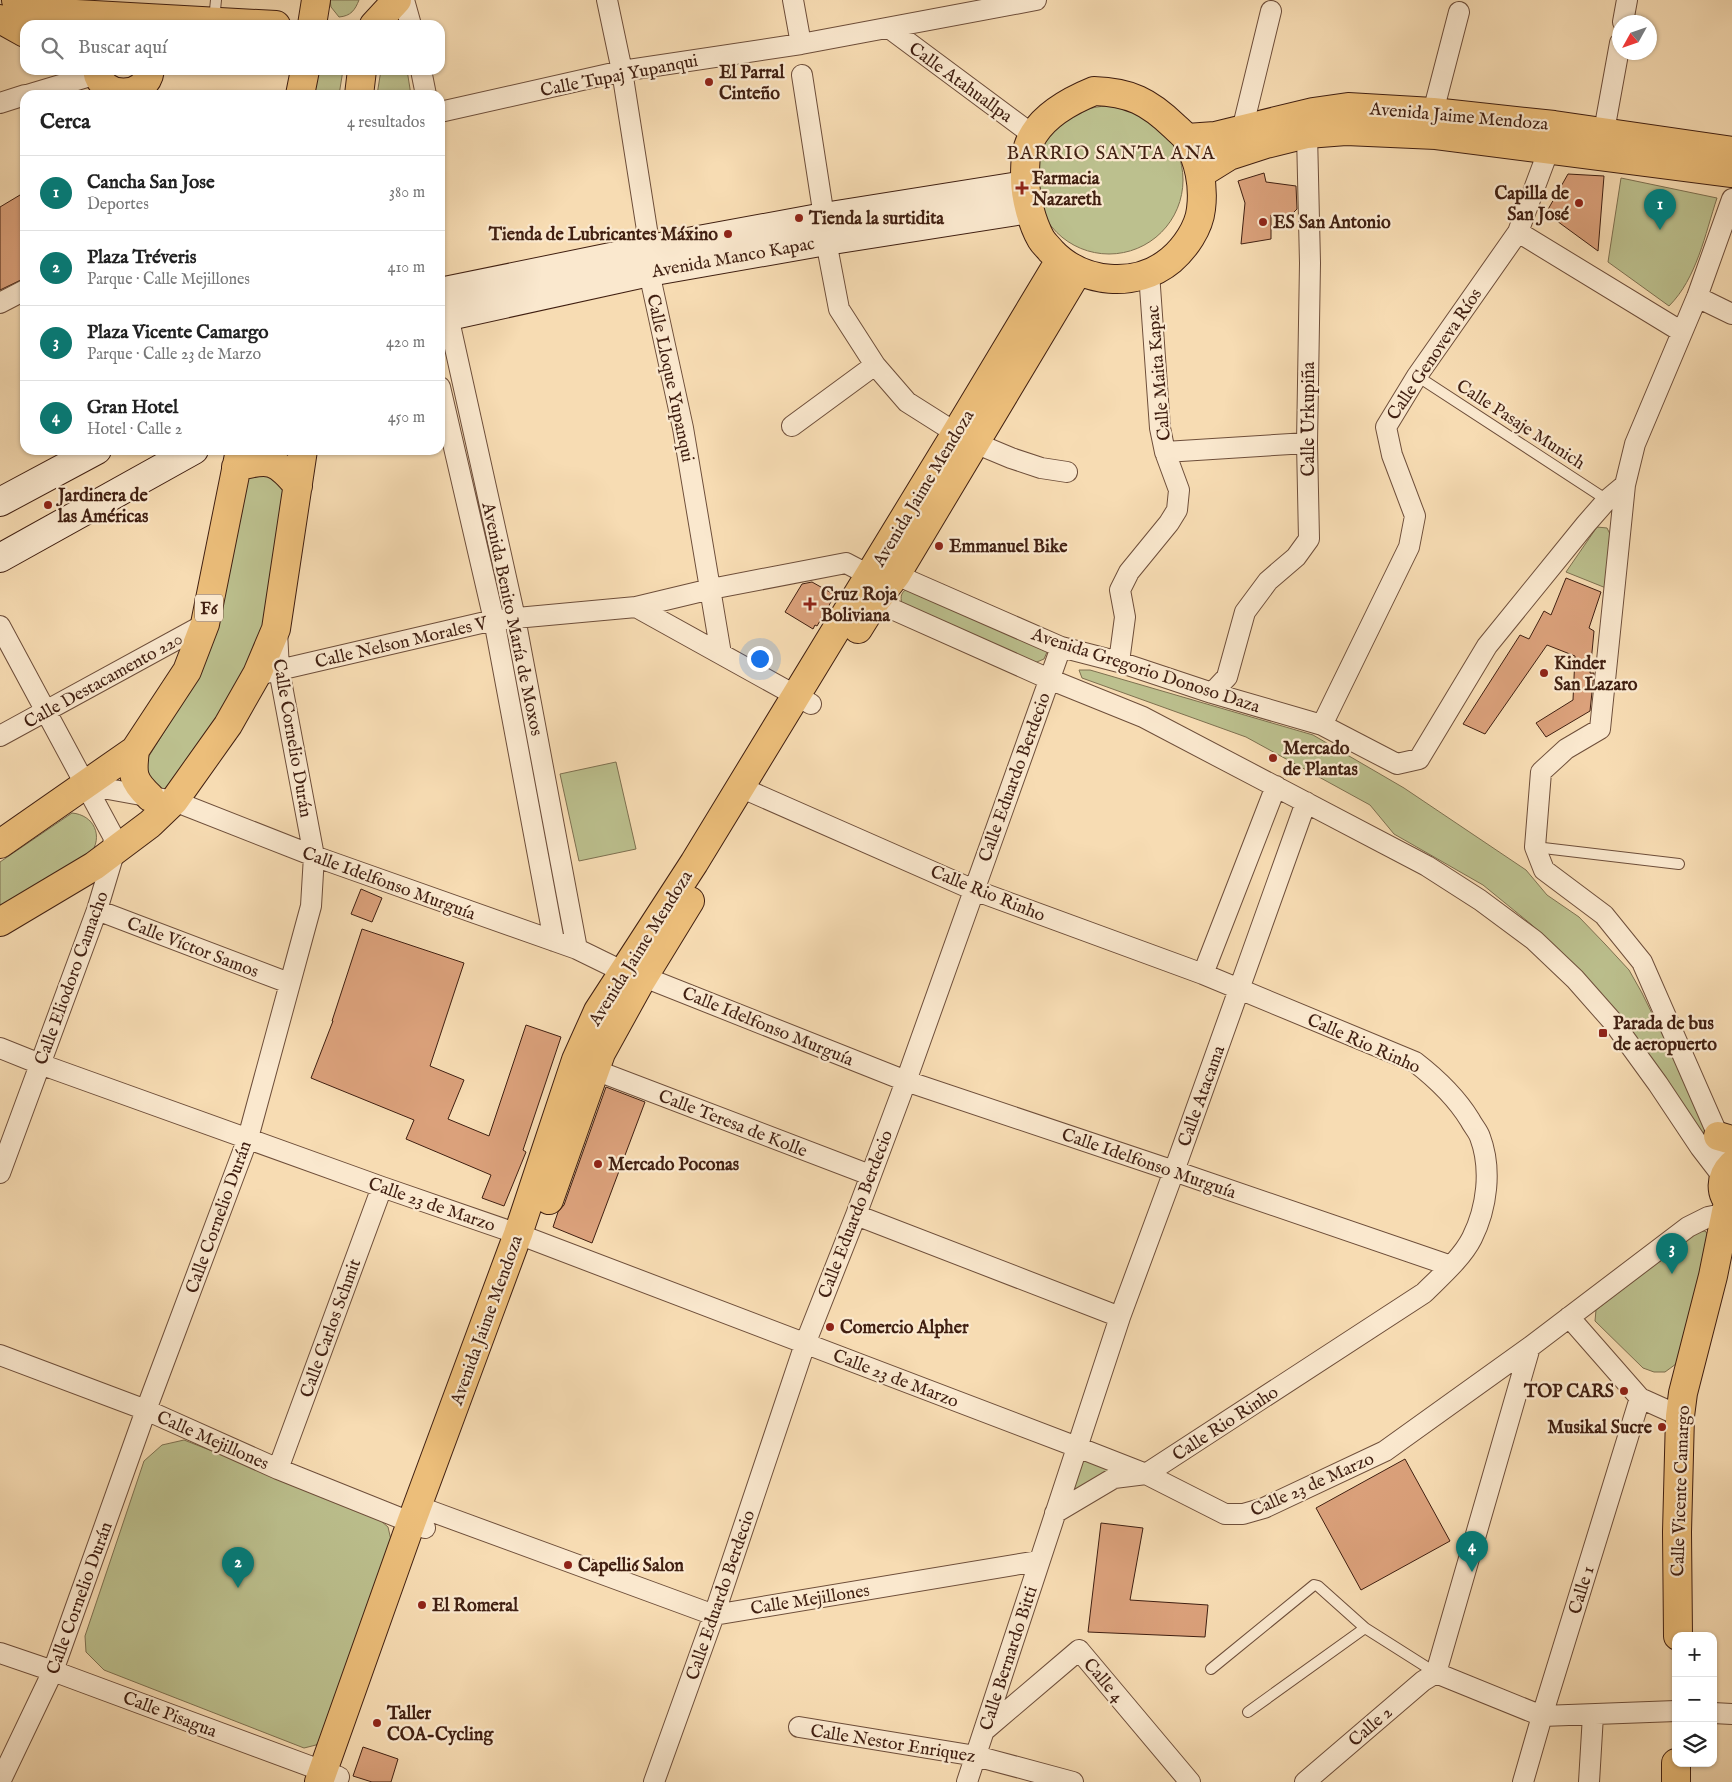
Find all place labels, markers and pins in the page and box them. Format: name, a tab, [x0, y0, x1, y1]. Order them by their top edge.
place label: El Parral Cinteño	[719, 62, 785, 106]
marker: El Parral Cinteño	[703, 76, 715, 88]
place label: Farmacia Nazareth	[1031, 168, 1102, 212]
marker: Farmacia Nazareth	[1016, 182, 1028, 194]
place label: Capilla de San José	[1494, 183, 1570, 227]
pin: 1	[1644, 189, 1676, 230]
marker: Capilla de San José	[1573, 197, 1585, 209]
place label: Tienda la surtidita	[808, 208, 945, 231]
marker: Tienda la surtidita	[793, 212, 805, 224]
place label: ES San Antonio	[1273, 212, 1391, 235]
marker: ES San Antonio	[1257, 216, 1269, 228]
place label: Tienda de Lubricantes Máxino	[488, 224, 718, 247]
marker: Tienda de Lubricantes Máxino	[722, 228, 734, 240]
place label: Jardinera de las Américas	[56, 485, 149, 529]
marker: Jardinera de las Américas	[42, 499, 54, 511]
place label: Emmanuel Bike	[949, 536, 1068, 559]
marker: Emmanuel Bike	[933, 540, 945, 552]
place label: Cruz Roja Boliviana	[821, 584, 899, 628]
marker: Cruz Roja Boliviana	[803, 597, 817, 611]
place label: Kinder San Lazaro	[1554, 653, 1638, 697]
marker: Kinder San Lazaro	[1538, 667, 1550, 679]
place label: Mercado de Plantas	[1283, 738, 1358, 782]
marker: Mercado de Plantas	[1267, 752, 1279, 764]
place label: Parada de bus de aeropuerto	[1613, 1013, 1717, 1057]
marker: Parada de bus de aeropuerto	[1597, 1027, 1609, 1039]
place label: Mercado Poconas	[608, 1154, 740, 1177]
marker: Mercado Poconas	[592, 1158, 604, 1170]
pin: 3	[1656, 1233, 1688, 1274]
place label: Comercio Alpher	[840, 1317, 969, 1340]
marker: Comercio Alpher	[824, 1321, 836, 1333]
place label: TOP CARS	[1523, 1381, 1614, 1404]
marker: TOP CARS	[1618, 1385, 1630, 1397]
place label: Musikal Sucre	[1547, 1417, 1653, 1440]
marker: Musikal Sucre	[1656, 1421, 1668, 1433]
pin: 4	[1456, 1531, 1488, 1572]
pin: 2	[222, 1547, 254, 1588]
place label: Capelli6 Salon	[578, 1555, 684, 1578]
marker: Capelli6 Salon	[562, 1559, 574, 1571]
place label: El Romeral	[432, 1595, 519, 1618]
marker: El Romeral	[416, 1599, 428, 1611]
place label: Taller COA-Cycling	[386, 1703, 494, 1747]
marker: Taller COA-Cycling	[371, 1717, 383, 1729]

